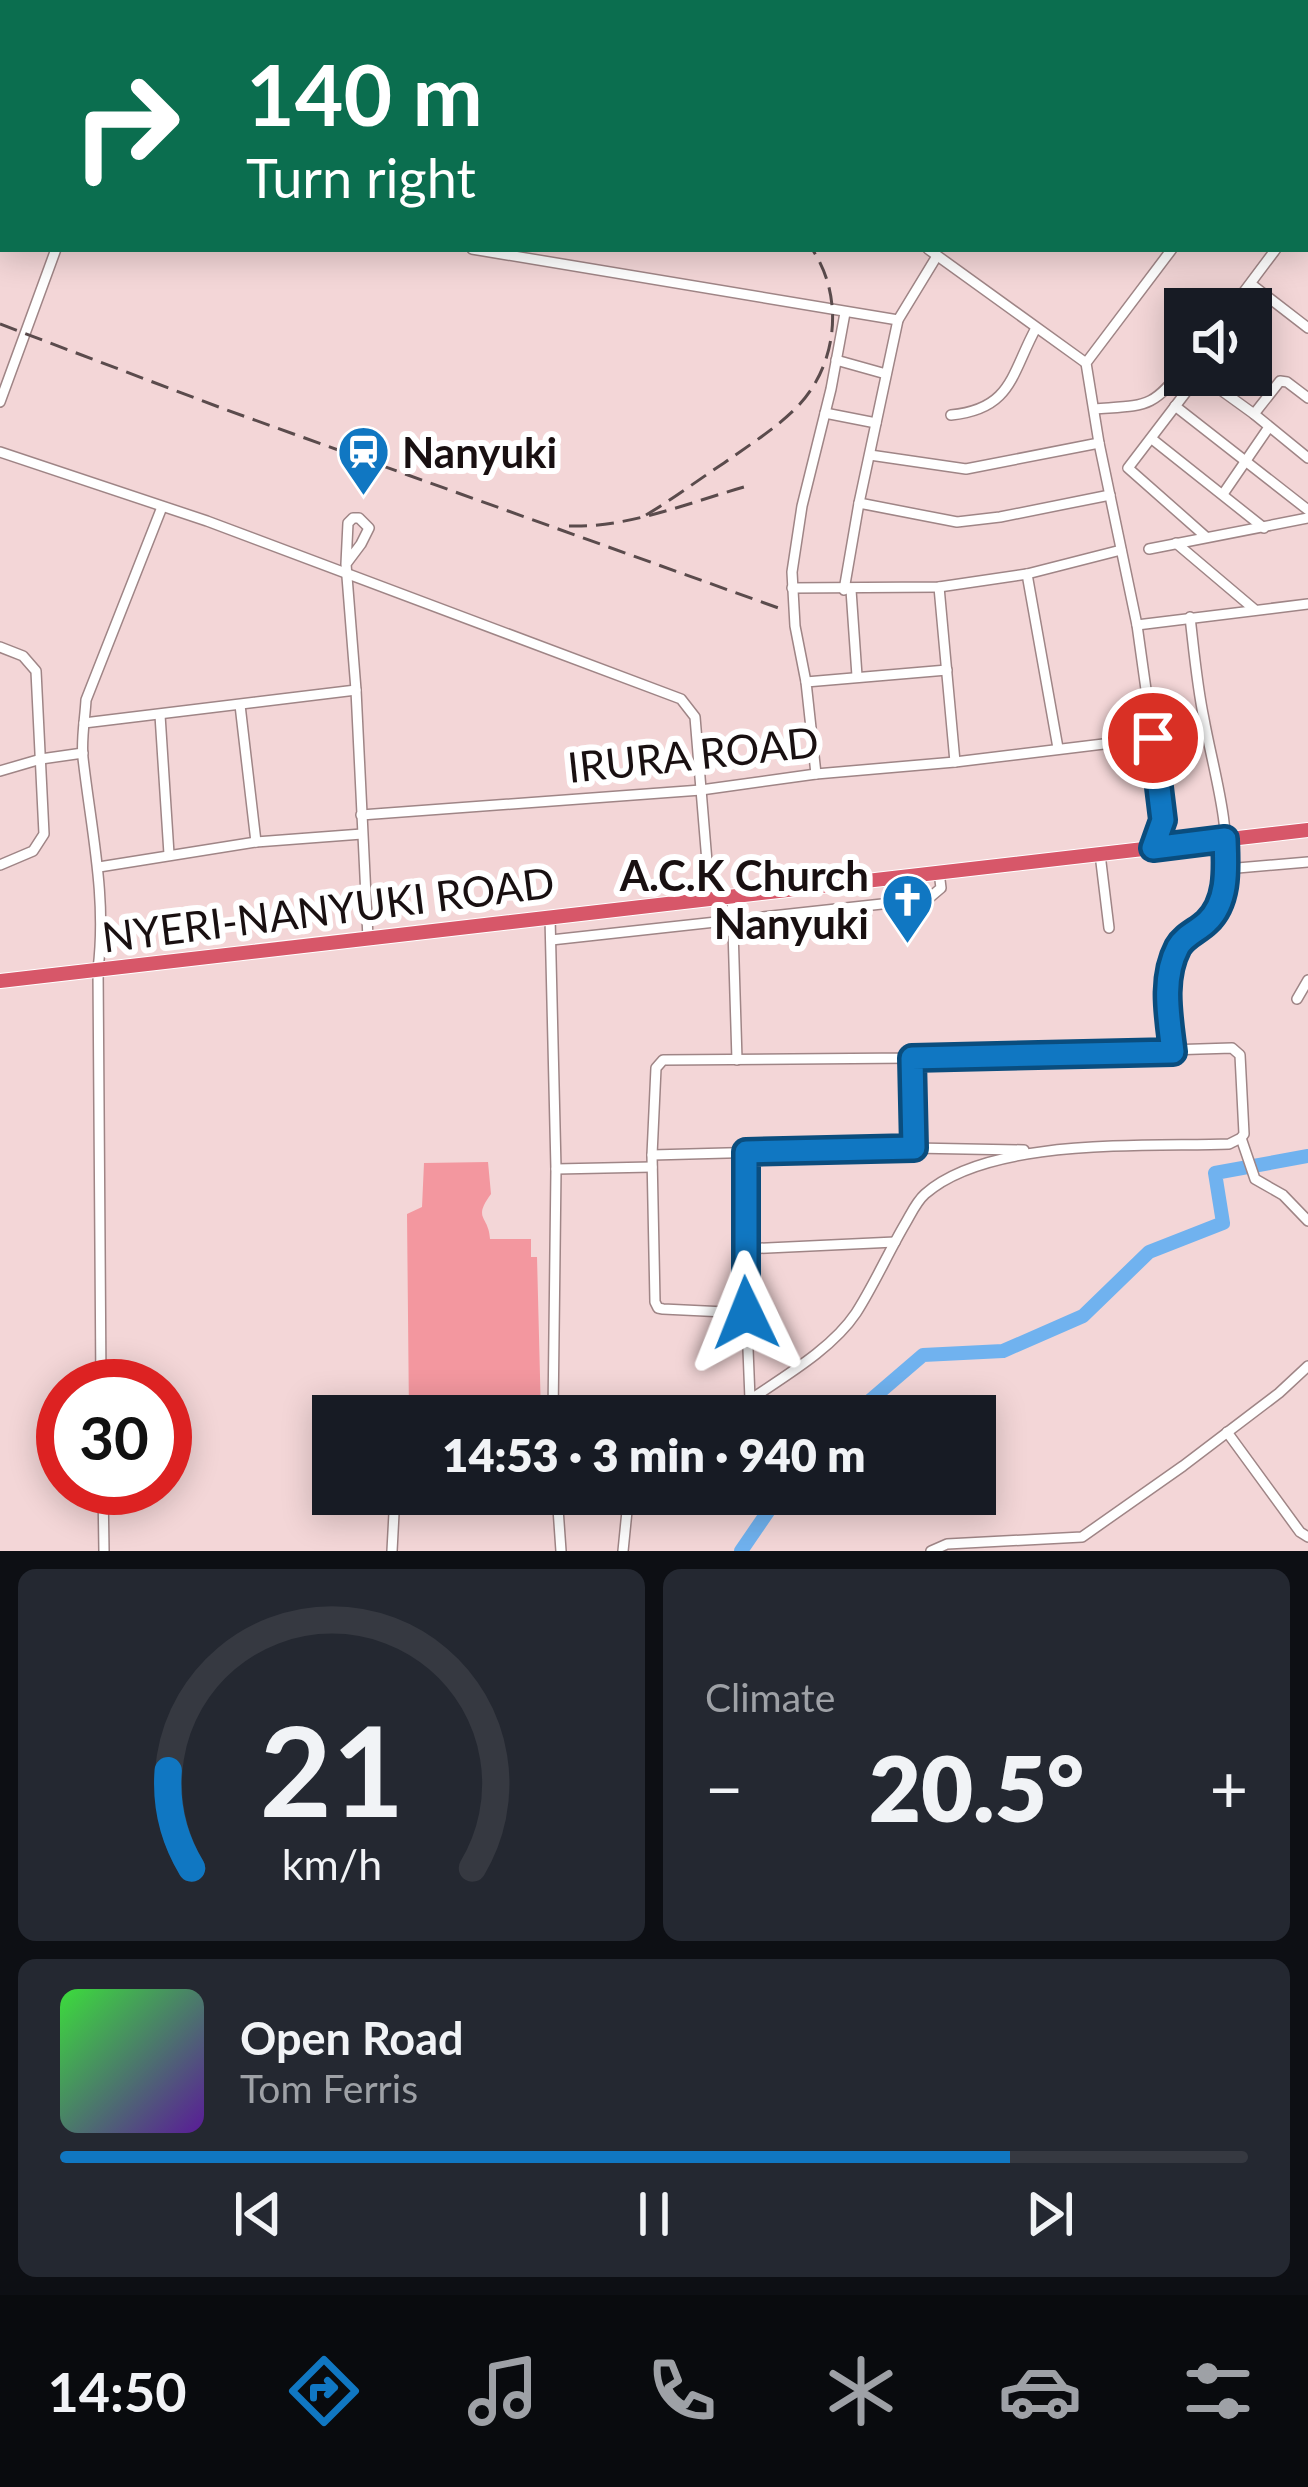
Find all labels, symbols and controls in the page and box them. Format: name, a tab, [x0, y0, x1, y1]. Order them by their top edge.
text: 140 m	[246, 43, 483, 144]
icon: right	[48, 48, 204, 204]
text: Turn right	[246, 145, 476, 210]
map controls	[1164, 288, 1272, 396]
button: sound	[1164, 288, 1272, 396]
station icon: Nanyuki	[335, 424, 391, 498]
place label: Nanyuki	[402, 427, 557, 477]
pin	[1102, 687, 1204, 789]
icon: arrive	[1120, 705, 1186, 771]
street label: IRURA ROAD	[565, 716, 821, 792]
place label: A.C.K Church Nanyuki	[619, 850, 869, 948]
street label: NYERI-NANYUKI ROAD	[99, 856, 557, 962]
church icon: A.C.K Church Nanyuki	[880, 871, 936, 945]
position arrow	[683, 1250, 809, 1376]
speed limit sign: 30	[36, 1359, 192, 1515]
text: 14:53 · 3 min · 940 m	[442, 1428, 866, 1482]
text: Climate	[705, 1674, 835, 1720]
text: 21	[259, 1694, 404, 1844]
text: 20.5°	[869, 1733, 1084, 1841]
text: −	[705, 1748, 743, 1827]
text: +	[1210, 1748, 1248, 1827]
text: km/h	[281, 1838, 382, 1889]
text: Open Road	[240, 2011, 464, 2065]
text: Tom Ferris	[240, 2065, 418, 2111]
icon: previous	[225, 2181, 291, 2247]
icon: pause	[621, 2181, 687, 2247]
icon: next	[1017, 2181, 1083, 2247]
icon: directions	[282, 2349, 366, 2433]
icon: music	[461, 2349, 545, 2433]
icon: phone	[640, 2349, 724, 2433]
icon: climate	[819, 2349, 903, 2433]
icon: car	[998, 2349, 1082, 2433]
icon: filters	[1176, 2349, 1260, 2433]
text: 14:50	[47, 2359, 187, 2424]

